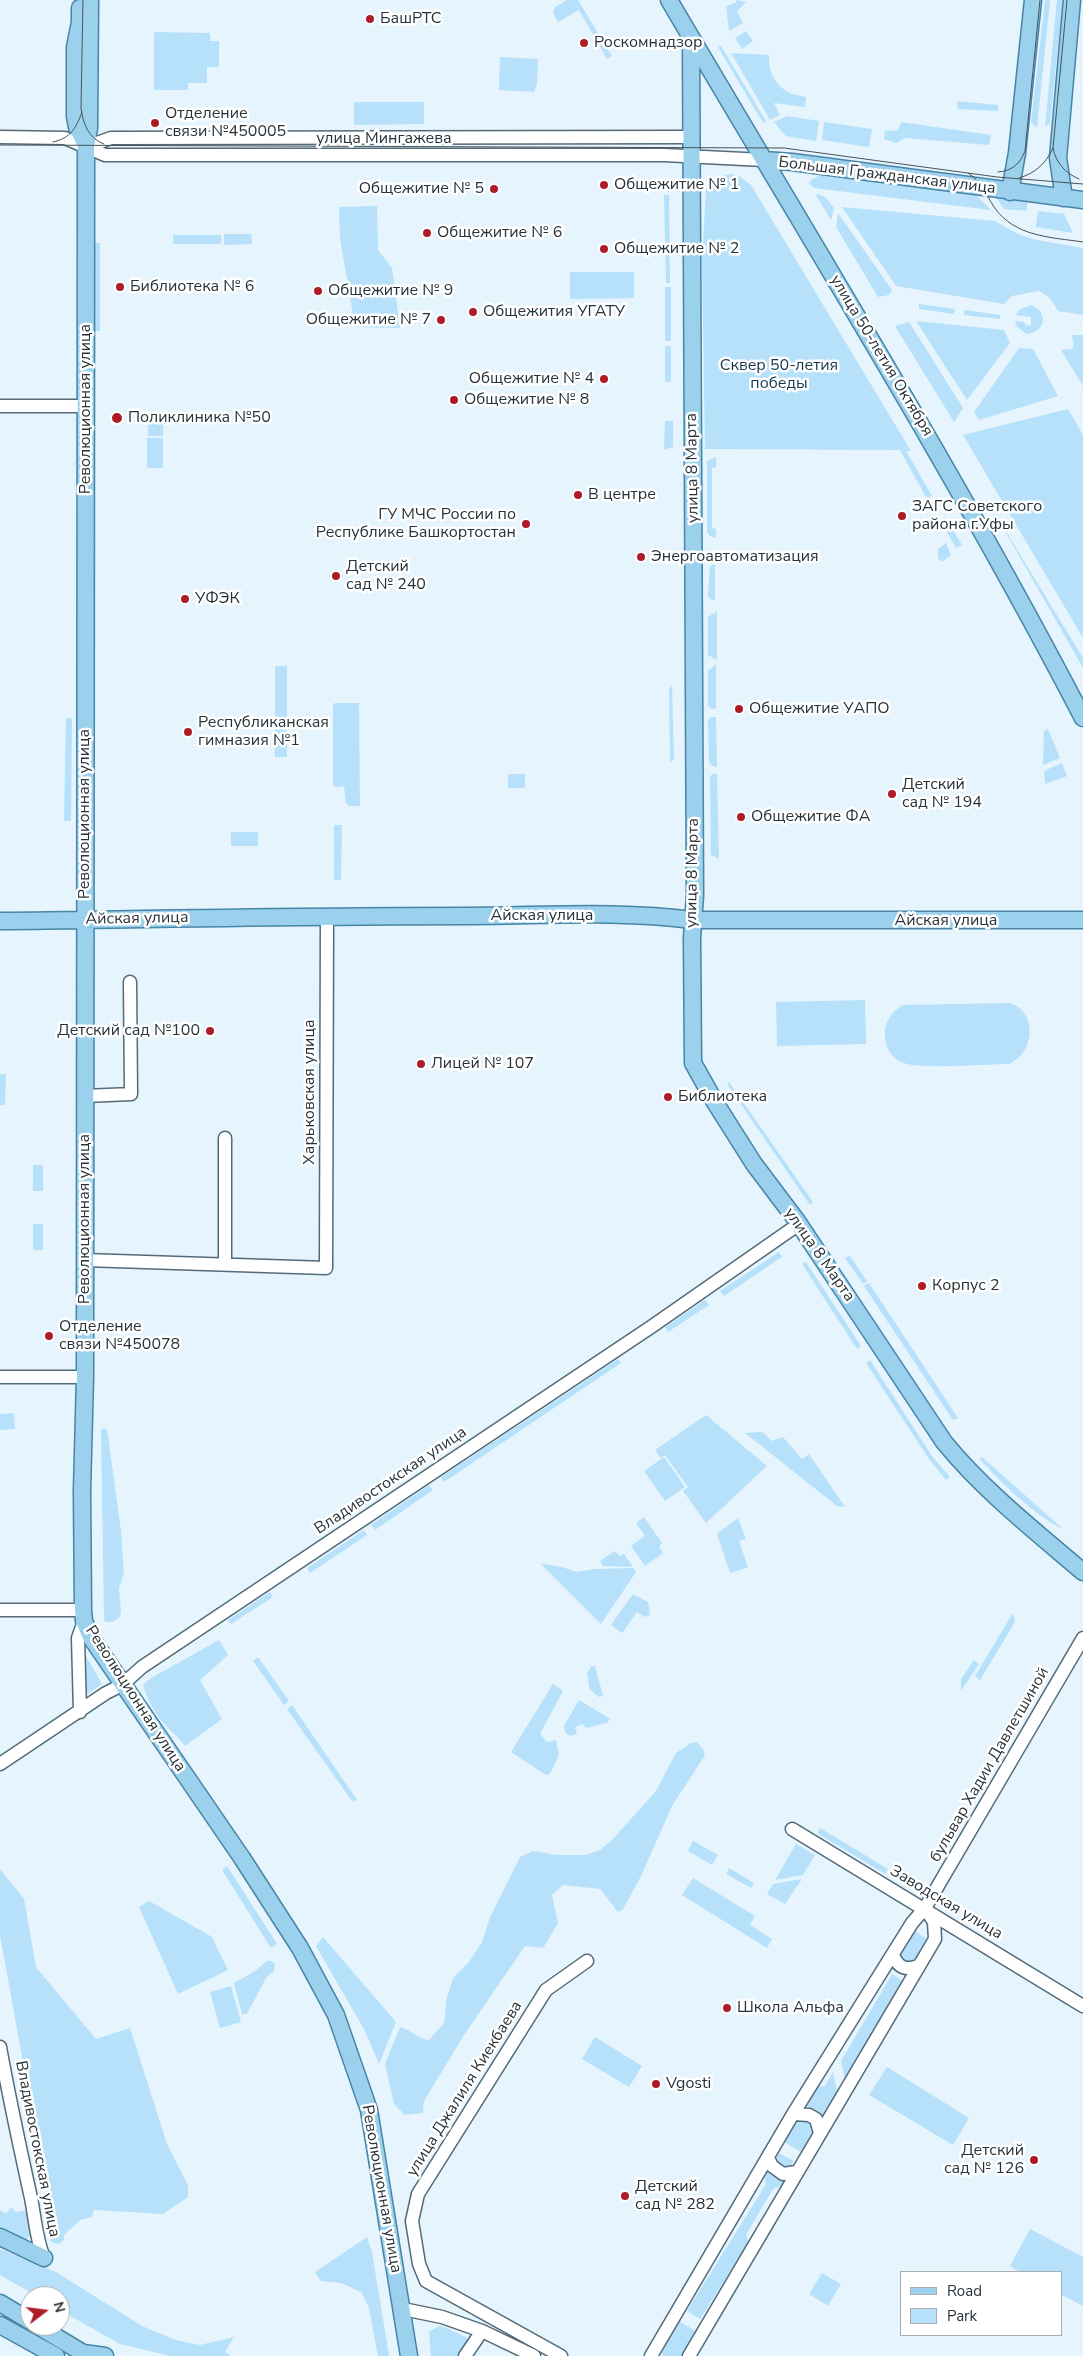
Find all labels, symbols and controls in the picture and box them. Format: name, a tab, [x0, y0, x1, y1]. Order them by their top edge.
place label: БашРТС	[380, 9, 442, 29]
marker: БашРТС	[364, 13, 376, 25]
place label: Роскомнадзор	[594, 33, 702, 53]
marker: Роскомнадзор	[578, 37, 590, 49]
place label: Отделение связи №450005	[165, 104, 286, 142]
marker: Отделение связи №450005	[149, 117, 161, 129]
street label: улица Мингажева	[316, 129, 452, 149]
street label: Большая Гражданская улица	[777, 153, 997, 199]
place label: Общежитие № 1	[614, 175, 739, 195]
place label: Общежитие № 5	[359, 179, 484, 199]
marker: Общежитие № 1	[598, 179, 610, 191]
marker: Общежитие № 5	[488, 183, 500, 195]
place label: Общежитие № 6	[437, 223, 562, 243]
marker: Общежитие № 6	[421, 227, 433, 239]
place label: Общежитие № 2	[614, 239, 739, 259]
marker: Общежитие № 2	[598, 243, 610, 255]
street label: улица 50-летия Октября	[825, 272, 937, 440]
place label: Библиотека № 6	[130, 277, 254, 297]
marker: Библиотека № 6	[114, 281, 126, 293]
place label: Общежитие № 9	[328, 281, 453, 301]
marker: Общежитие № 9	[312, 285, 324, 297]
place label: Общежития УГАТУ	[483, 302, 625, 322]
marker: Общежития УГАТУ	[467, 306, 479, 318]
place label: Общежитие № 7	[306, 310, 431, 330]
marker: Общежитие № 7	[435, 314, 447, 326]
street label: Революционная улица	[76, 324, 96, 494]
park label: Сквер 50-летия победы	[720, 356, 838, 394]
place label: Общежитие № 4	[469, 369, 594, 389]
marker: Общежитие № 4	[598, 373, 610, 385]
place label: Общежитие № 8	[464, 390, 589, 410]
marker: Общежитие № 8	[448, 394, 460, 406]
place label: Поликлиника №50	[128, 408, 271, 428]
marker: Поликлиника №50	[110, 411, 124, 425]
street label: улица 8 Марта	[682, 413, 704, 523]
place label: В центре	[588, 485, 656, 505]
marker: В центре	[572, 489, 584, 501]
place label: ЗАГС Советского района г.Уфы	[912, 497, 1042, 535]
place label: ГУ МЧС России по Республике Башкортостан	[316, 505, 516, 543]
marker: ЗАГС Советского района г.Уфы	[896, 510, 908, 522]
marker: ГУ МЧС России по Республике Башкортостан	[520, 518, 532, 530]
place label: Энергоавтоматизация	[651, 547, 819, 567]
marker: Энергоавтоматизация	[635, 551, 647, 563]
place label: Детский сад № 240	[346, 557, 426, 595]
marker: Детский сад № 240	[330, 570, 342, 582]
place label: УФЭК	[195, 589, 240, 609]
marker: УФЭК	[179, 593, 191, 605]
place label: Общежитие УАПО	[749, 699, 890, 719]
marker: Общежитие УАПО	[733, 703, 745, 715]
place label: Республиканская гимназия №1	[198, 713, 329, 751]
marker: Республиканская гимназия №1	[182, 726, 194, 738]
street label: Революционная улица	[75, 729, 95, 899]
place label: Детский сад № 194	[902, 775, 982, 813]
marker: Детский сад № 194	[886, 788, 898, 800]
place label: Общежитие ФА	[751, 807, 871, 827]
marker: Общежитие ФА	[735, 811, 747, 823]
street label: улица 8 Марта	[682, 818, 704, 928]
street label: Айская улица	[491, 906, 593, 926]
street label: Айская улица	[85, 909, 189, 929]
street label: Айская улица	[895, 911, 997, 931]
street label: Харьковская улица	[300, 1019, 320, 1165]
place label: Детский сад №100	[57, 1021, 200, 1041]
marker: Детский сад №100	[204, 1025, 216, 1037]
place label: Лицей № 107	[431, 1054, 534, 1074]
marker: Лицей № 107	[415, 1058, 427, 1070]
place label: Библиотека	[678, 1087, 767, 1107]
marker: Библиотека	[662, 1091, 674, 1103]
street label: Революционная улица	[75, 1134, 95, 1304]
street label: улица 8 Марта	[780, 1204, 858, 1306]
place label: Корпус 2	[932, 1276, 1000, 1296]
marker: Корпус 2	[916, 1280, 928, 1292]
place label: Отделение связи №450078	[59, 1317, 180, 1355]
marker: Отделение связи №450078	[43, 1330, 55, 1342]
street label: Владивостокская улица	[311, 1423, 471, 1539]
street label: Революционная улица	[81, 1622, 189, 1776]
street label: бульвар Хадии Давлетшиной	[926, 1664, 1054, 1866]
street label: Заводская улица	[886, 1862, 1006, 1944]
street label: улица Джалиля Киекбаева	[403, 1998, 527, 2180]
place label: Школа Альфа	[737, 1998, 844, 2018]
marker: Школа Альфа	[721, 2002, 733, 2014]
street label: Владивостокская улица	[10, 2059, 64, 2239]
place label: Vgosti	[666, 2074, 711, 2094]
marker: Vgosti	[650, 2078, 662, 2090]
street label: Революционная улица	[357, 2103, 405, 2275]
place label: Детский сад № 126	[944, 2141, 1024, 2179]
marker: Детский сад № 126	[1028, 2154, 1040, 2166]
place label: Детский сад № 282	[635, 2177, 715, 2215]
marker: Детский сад № 282	[619, 2190, 631, 2202]
legend	[900, 2271, 1063, 2336]
text: Road	[947, 2281, 982, 2301]
north arrow	[20, 2286, 70, 2336]
text: N	[48, 2300, 70, 2315]
text: Park	[947, 2306, 977, 2326]

